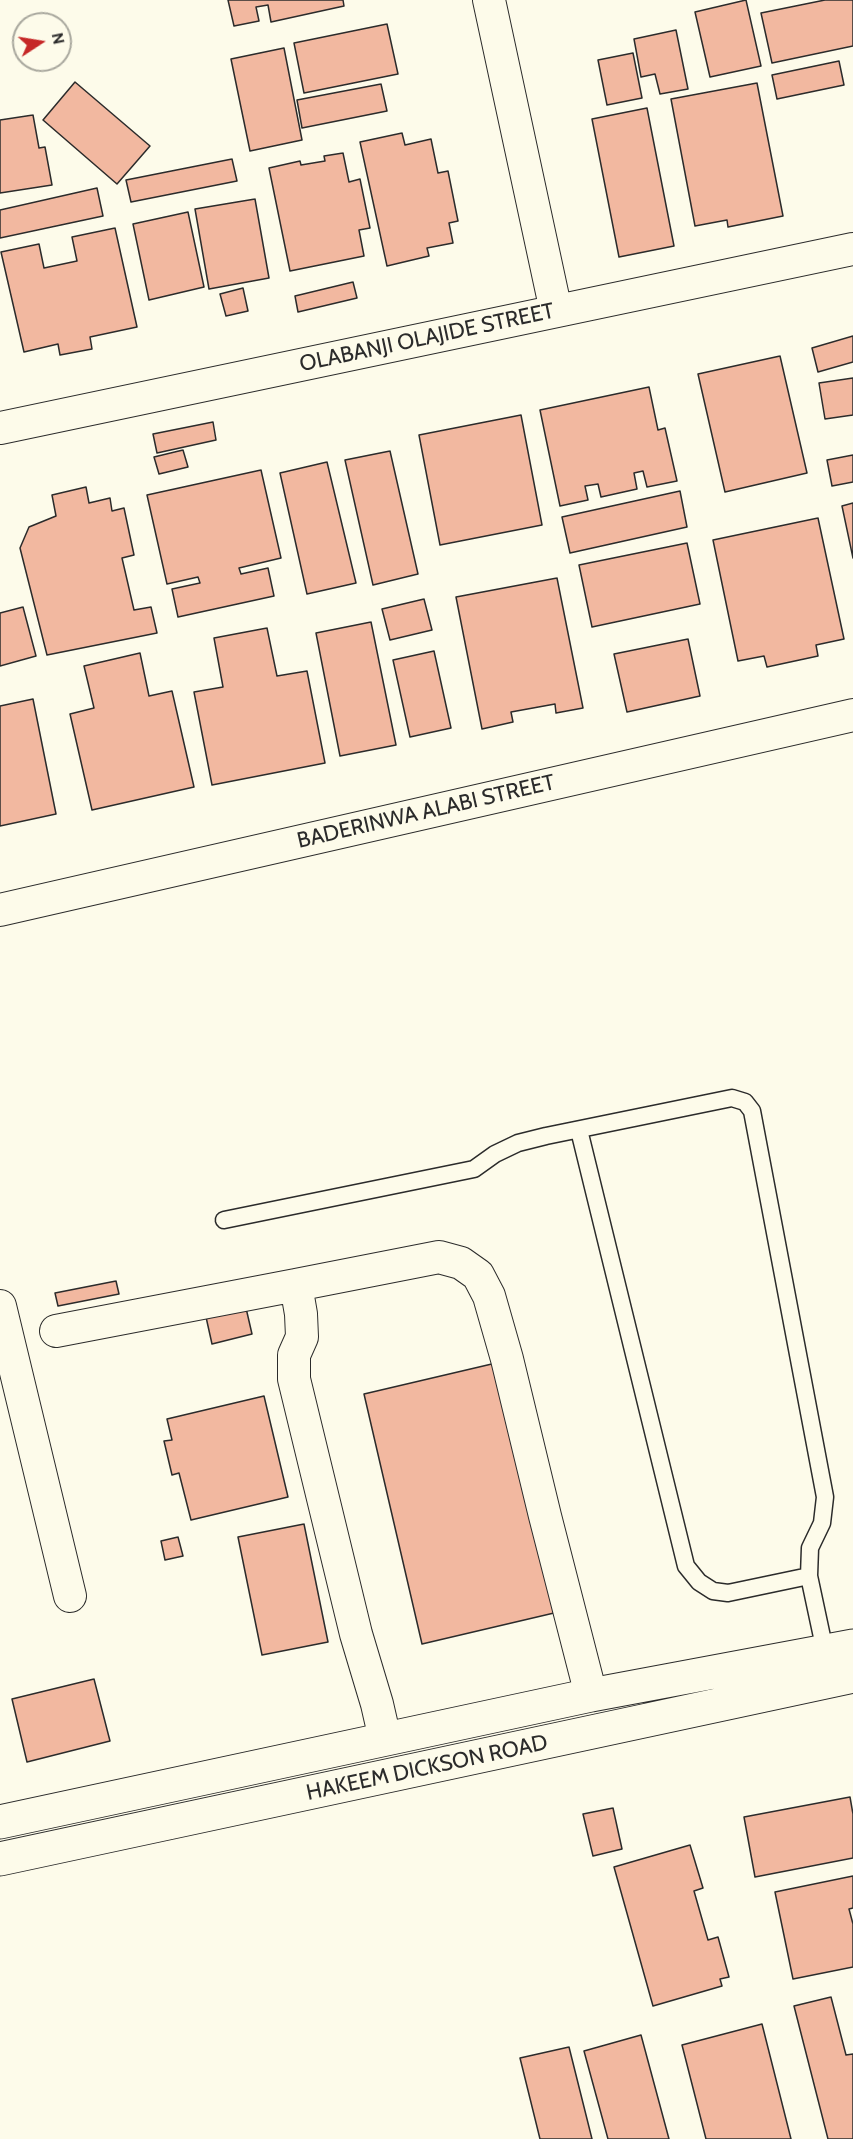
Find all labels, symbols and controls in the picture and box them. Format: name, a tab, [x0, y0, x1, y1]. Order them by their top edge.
north arrow	[12, 12, 72, 72]
text: N	[48, 31, 69, 46]
street label: OLABANJI OLAJIDE STREET	[297, 298, 557, 378]
street label: BADERINWA ALABI STREET	[295, 770, 557, 854]
street label: HAKEEM DICKSON ROAD	[304, 1730, 550, 1806]

